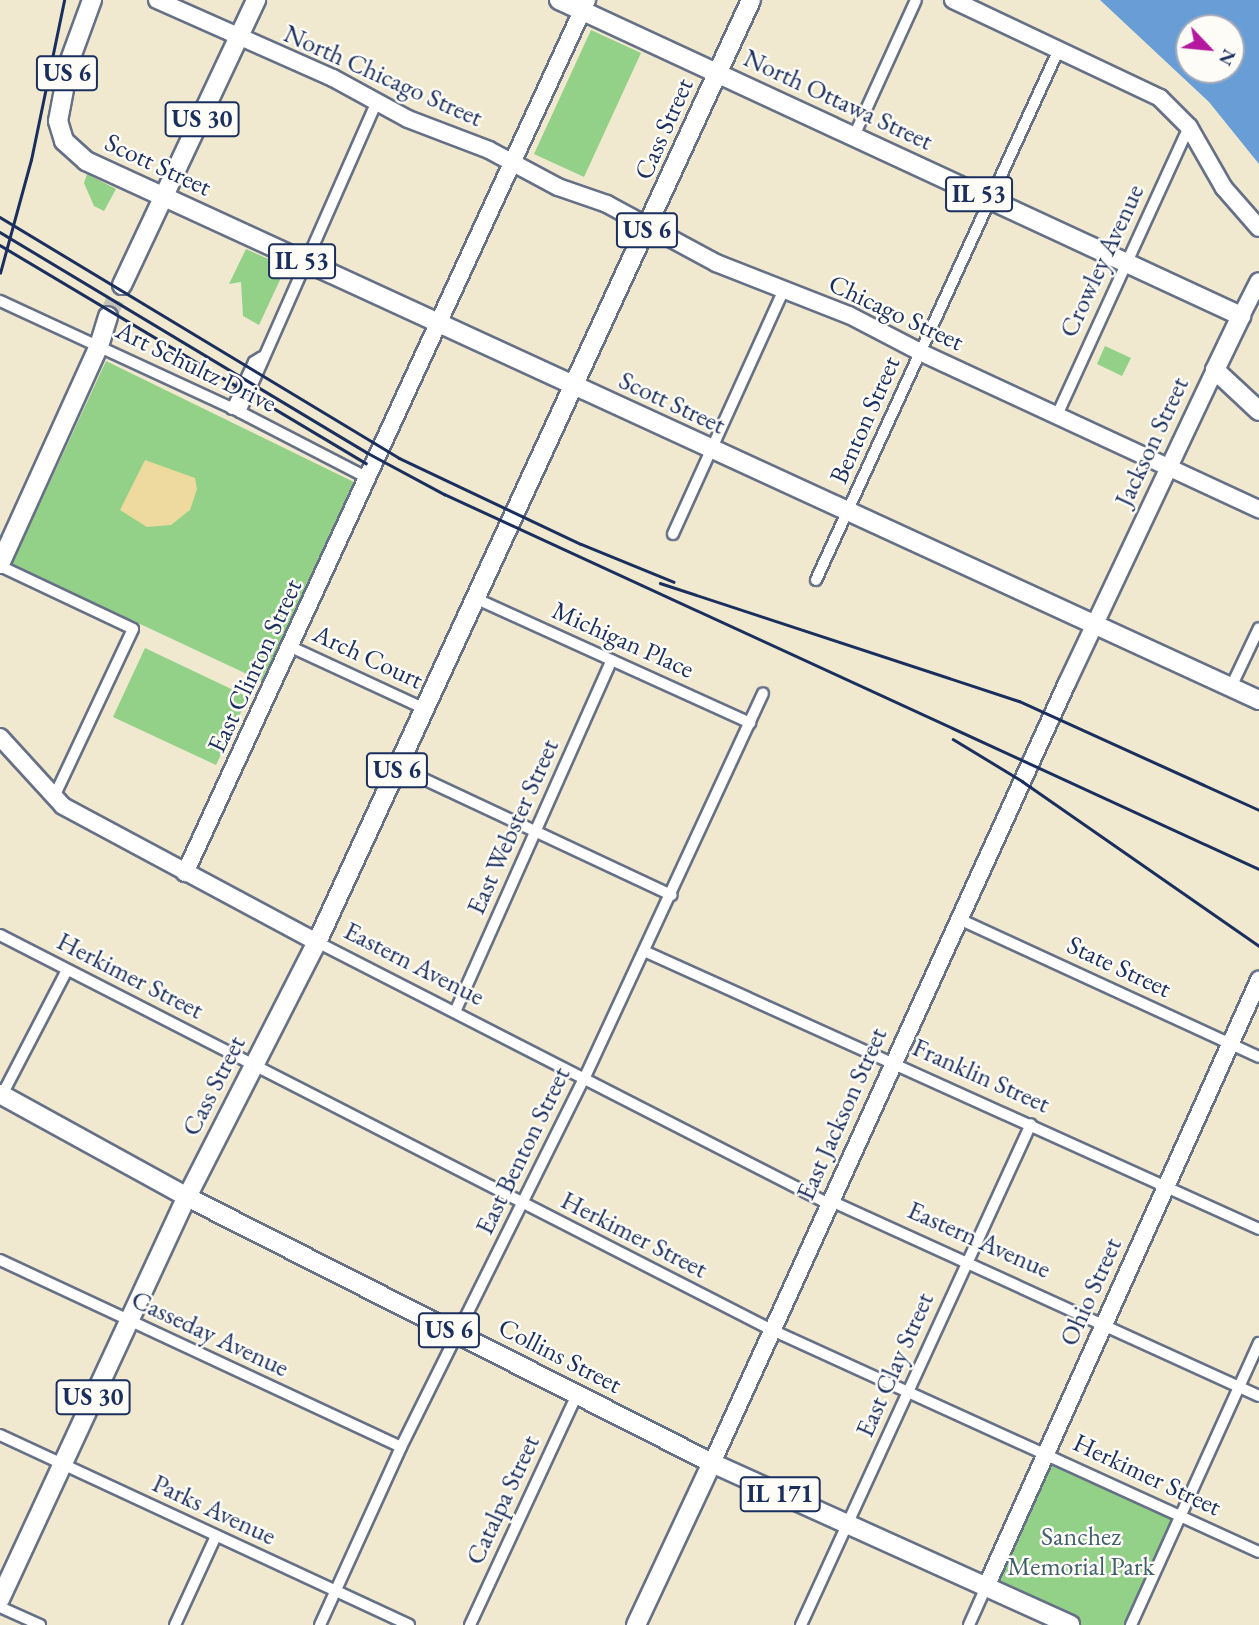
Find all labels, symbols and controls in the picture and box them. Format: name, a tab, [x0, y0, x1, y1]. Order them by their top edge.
north arrow	[1175, 14, 1245, 84]
street label: North Chicago Street	[279, 18, 487, 134]
street label: North Ottawa Street	[738, 43, 938, 157]
text: N	[1213, 45, 1242, 70]
road number: US 6	[36, 52, 98, 94]
street label: Cass Street	[628, 73, 700, 185]
road number: US 30	[164, 98, 241, 140]
street label: Scott Street	[100, 127, 216, 203]
road number: IL 53	[944, 174, 1014, 214]
street label: Crowley Avenue	[1053, 180, 1151, 342]
road number: US 6	[616, 210, 678, 250]
road number: IL 53	[267, 240, 337, 282]
street label: Chicago Street	[824, 268, 968, 358]
street label: Art Schultz Drive	[111, 315, 281, 419]
street label: Benton Street	[823, 351, 907, 489]
street label: Scott Street	[614, 365, 730, 441]
street label: Jackson Street	[1108, 372, 1196, 512]
street label: East Clinton Street	[201, 574, 309, 758]
street label: Michigan Place	[547, 595, 699, 685]
street label: Arch Court	[308, 618, 428, 696]
street label: East Webster Street	[460, 735, 566, 919]
road number: US 6	[366, 750, 428, 790]
street label: Eastern Avenue	[339, 915, 489, 1013]
street label: Herkimer Street	[52, 926, 208, 1026]
street label: State Street	[1062, 929, 1176, 1005]
street label: East Jackson Street	[790, 1023, 894, 1205]
street label: Cass Street	[176, 1031, 252, 1141]
street label: Franklin Street	[908, 1032, 1054, 1120]
street label: East Benton Street	[469, 1062, 577, 1240]
street label: Herkimer Street	[556, 1185, 712, 1285]
street label: Eastern Avenue	[903, 1195, 1055, 1285]
street label: Ohio Street	[1053, 1233, 1129, 1351]
street label: Casseday Avenue	[126, 1284, 294, 1384]
street label: East Clay Street	[849, 1288, 941, 1442]
road number: US 6	[418, 1310, 480, 1350]
street label: Collins Street	[493, 1312, 627, 1400]
road number: US 30	[55, 1377, 132, 1418]
street label: Herkimer Street	[1068, 1427, 1226, 1523]
street label: Catalpa Street	[459, 1430, 547, 1570]
street label: Parks Avenue	[147, 1468, 281, 1552]
road number: IL 171	[738, 1474, 822, 1514]
park label: Sanchez Memorial Park	[1007, 1521, 1155, 1582]

